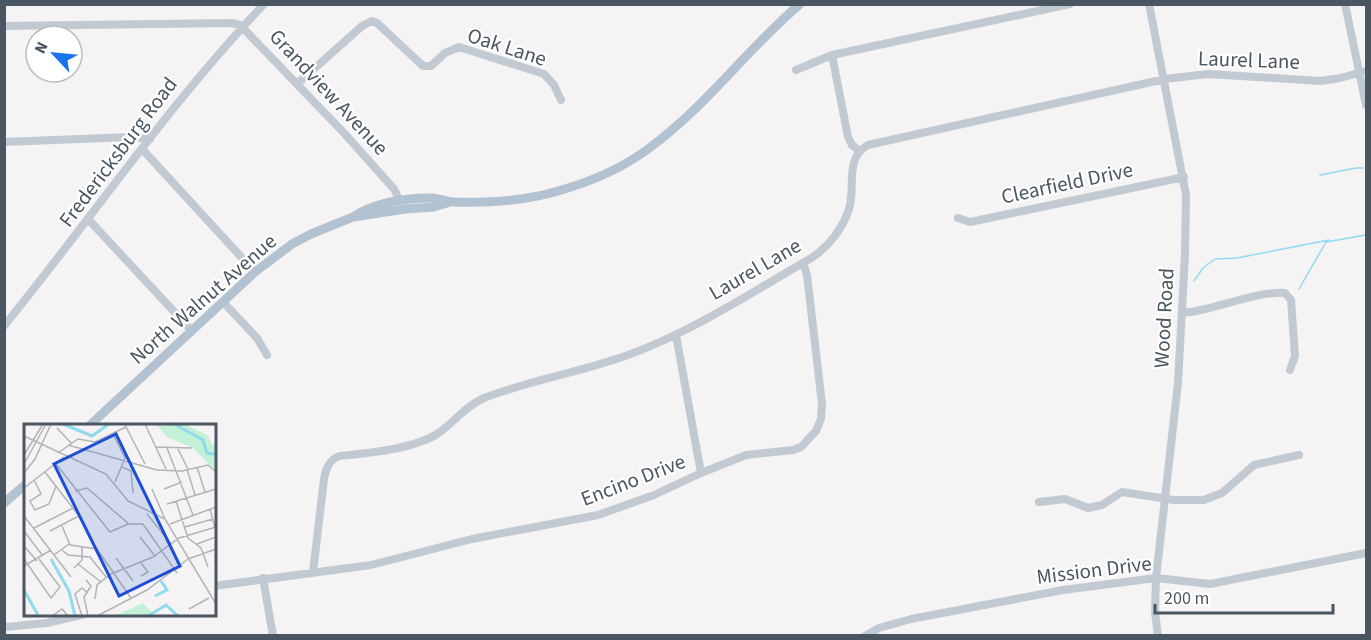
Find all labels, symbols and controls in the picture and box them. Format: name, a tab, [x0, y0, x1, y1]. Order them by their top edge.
street label: Oak Lane	[463, 20, 551, 74]
street label: Grandview Avenue	[262, 22, 396, 162]
north arrow	[24, 24, 84, 84]
text: N	[29, 38, 54, 57]
street label: Laurel Lane	[1198, 43, 1300, 77]
street label: Fredericksburg Road	[52, 71, 184, 233]
street label: Clearfield Drive	[998, 154, 1136, 212]
street label: North Walnut Avenue	[123, 227, 283, 371]
street label: Laurel Lane	[703, 231, 807, 307]
street label: Wood Road	[1146, 267, 1182, 369]
inset map	[24, 424, 216, 616]
street label: Encino Drive	[576, 446, 690, 514]
street label: Mission Drive	[1035, 548, 1153, 592]
scale bar	[1155, 577, 1334, 615]
text: 200 m	[1164, 586, 1209, 611]

